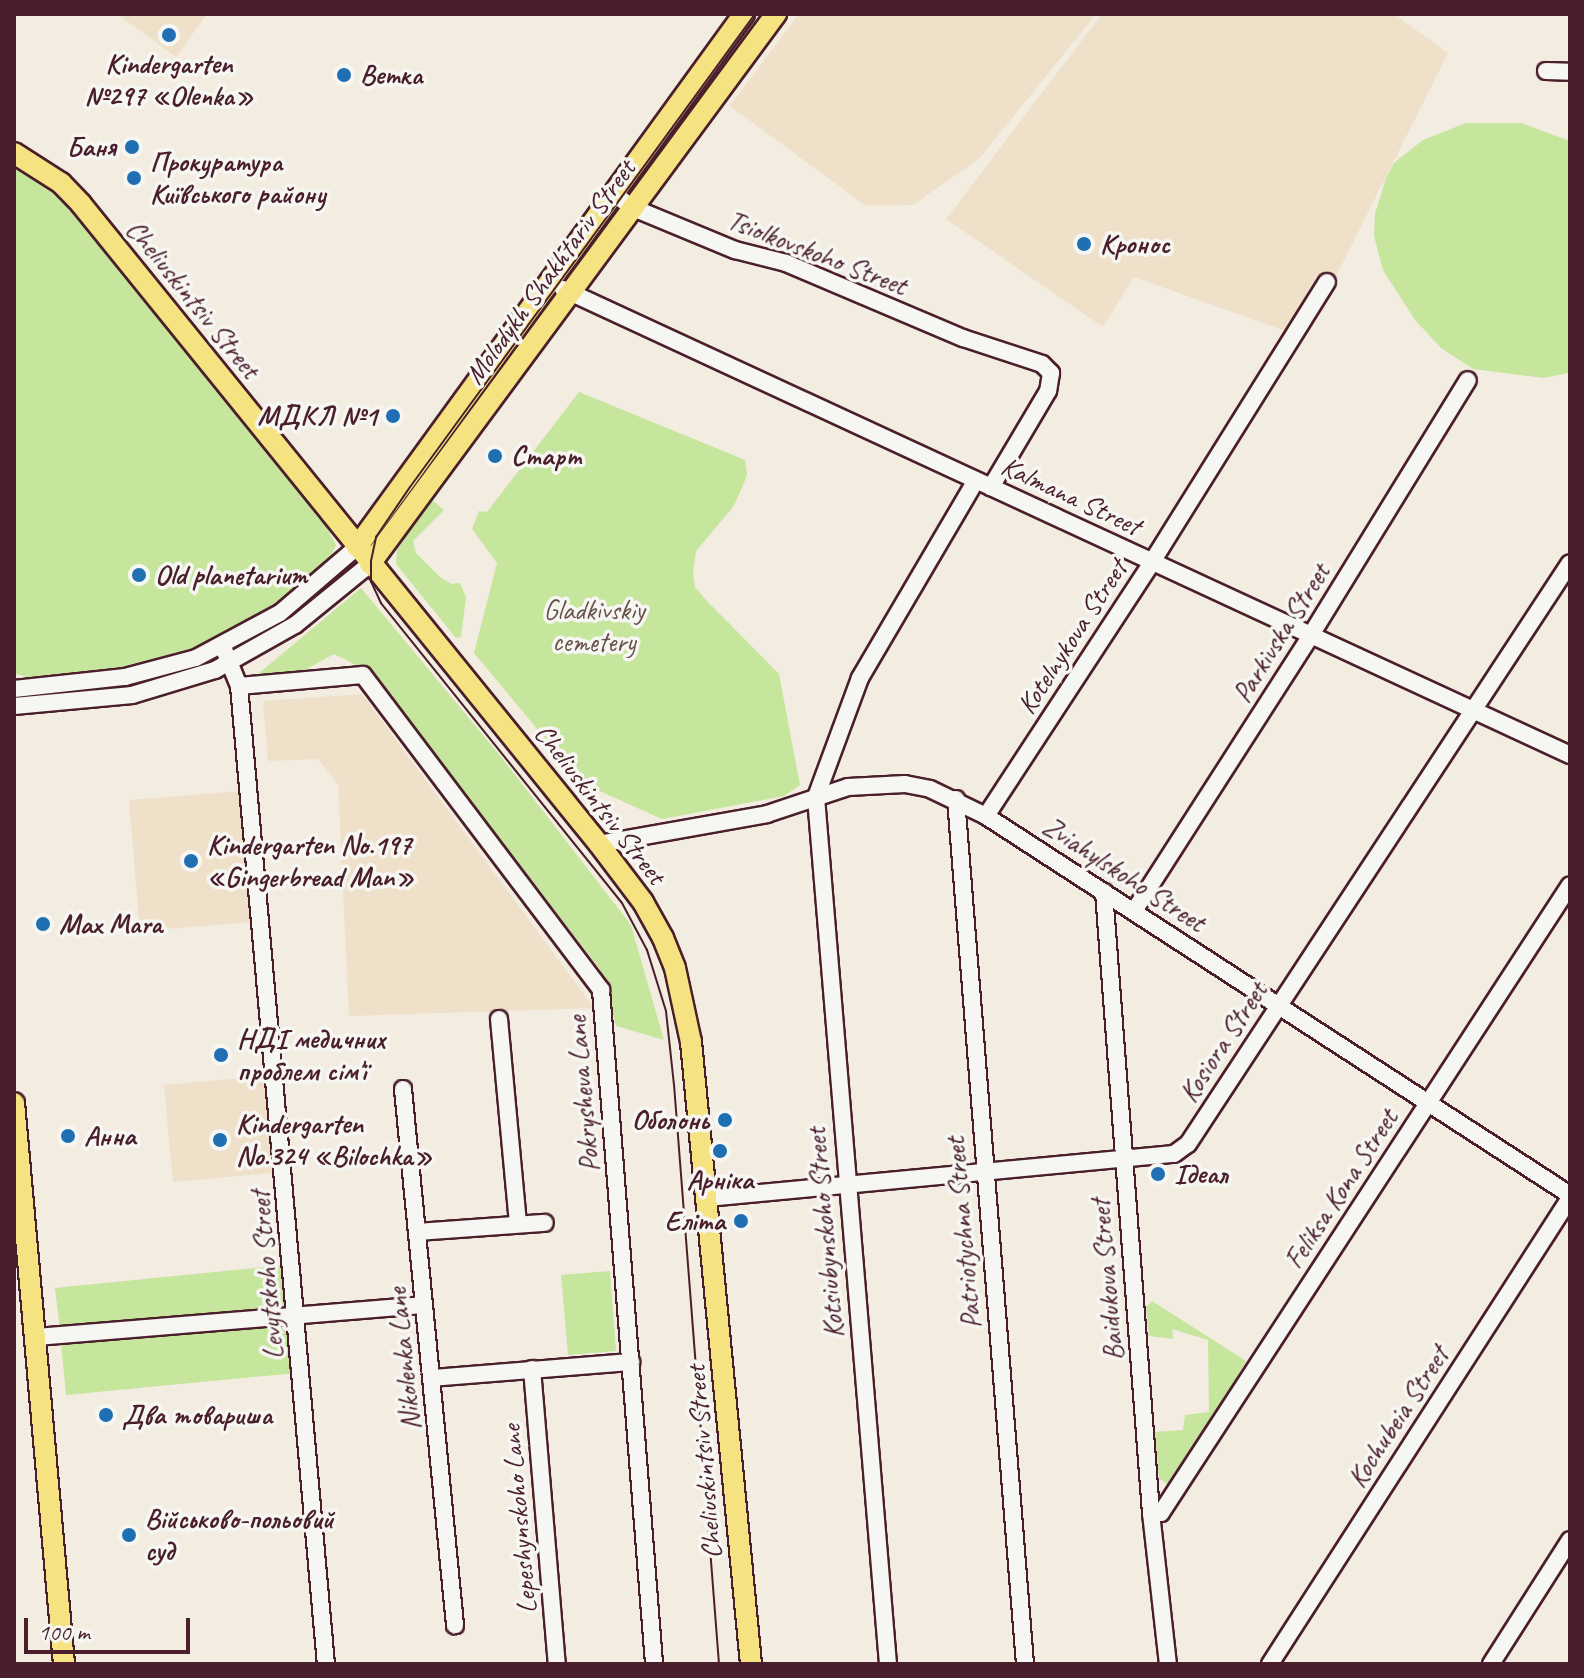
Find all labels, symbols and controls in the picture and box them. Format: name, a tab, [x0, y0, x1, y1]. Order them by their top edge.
marker: Kindergarten №297 «Olenka»	[160, 26, 178, 44]
place label: Kindergarten №297 «Olenka»	[84, 47, 254, 113]
place label: Ветка	[360, 58, 423, 92]
marker: Ветка	[335, 66, 353, 84]
place label: Баня	[66, 130, 116, 164]
marker: Баня	[123, 138, 141, 156]
place label: Прокуратура Київського району	[150, 145, 325, 211]
street label: Molodykh Shakhtariv Street	[457, 153, 643, 391]
marker: Прокуратура Київського району	[125, 169, 143, 187]
street label: Tsiolkovskoho Street	[722, 203, 912, 303]
street label: Cheliuskintsiv Street	[119, 213, 267, 385]
place label: Кронос	[1100, 227, 1170, 261]
marker: Кронос	[1075, 235, 1093, 253]
place label: МДКЛ №1	[257, 399, 377, 433]
marker: МДКЛ №1	[384, 407, 402, 425]
place label: Старт	[511, 439, 582, 473]
marker: Старт	[486, 447, 504, 465]
street label: Kalmana Street	[996, 449, 1146, 543]
street label: Kotelnykova Street	[1010, 554, 1134, 720]
street label: Parkivska Street	[1225, 557, 1337, 709]
place label: Old planetarium	[155, 558, 306, 592]
marker: Old planetarium	[130, 566, 148, 584]
park label: Gladkivskiy cemetery	[543, 593, 645, 659]
street label: Cheliuskintsiv Street	[527, 717, 673, 891]
street label: Zviahylskoho Street	[1036, 809, 1212, 939]
place label: Kindergarten No.197 «Gingerbread Man»	[207, 828, 415, 894]
marker: Kindergarten No.197 «Gingerbread Man»	[182, 852, 200, 870]
place label: Max Mara	[59, 907, 163, 941]
marker: Max Mara	[34, 915, 52, 933]
street label: Kosiora Street	[1172, 975, 1274, 1109]
street label: Pokrysheva Lane	[559, 1015, 607, 1173]
place label: НДІ медичних проблем сім'ї	[237, 1022, 385, 1088]
marker: НДІ медичних проблем сім'ї	[212, 1046, 230, 1064]
place label: Оболонь	[632, 1103, 709, 1137]
street label: Feliksa Kona Street	[1277, 1103, 1405, 1275]
place label: Kindergarten No.324 «Bilochka»	[236, 1107, 432, 1173]
marker: Оболонь	[716, 1111, 734, 1129]
place label: Анна	[84, 1119, 136, 1153]
street label: Kotsiubynskoho Street	[799, 1126, 851, 1340]
marker: Анна	[59, 1127, 77, 1145]
marker: Kindergarten No.324 «Bilochka»	[211, 1131, 229, 1149]
street label: Patriotychna Street	[938, 1136, 988, 1330]
marker: Арніка	[711, 1142, 729, 1160]
place label: Ідеал	[1174, 1157, 1228, 1191]
place label: Арніка	[687, 1163, 753, 1197]
marker: Ідеал	[1149, 1165, 1167, 1183]
street label: Levytskoho Street	[243, 1189, 291, 1361]
street label: Baidukova Street	[1083, 1198, 1131, 1362]
place label: Еліта	[665, 1204, 725, 1238]
marker: Еліта	[732, 1212, 750, 1230]
street label: Nikolenka Lane	[380, 1286, 428, 1432]
street label: Kochubeia Street	[1340, 1340, 1456, 1494]
street label: Cheliuskintsiv Street	[679, 1364, 729, 1560]
place label: Два товариша	[122, 1398, 271, 1432]
marker: Два товариша	[97, 1406, 115, 1424]
street label: Lepeshynskoho Lane	[494, 1423, 544, 1615]
place label: Військово-польовий суд	[145, 1502, 333, 1568]
marker: Військово-польовий суд	[120, 1526, 138, 1544]
scale bar	[28, 1602, 194, 1652]
text: 100 m	[38, 1617, 90, 1647]

